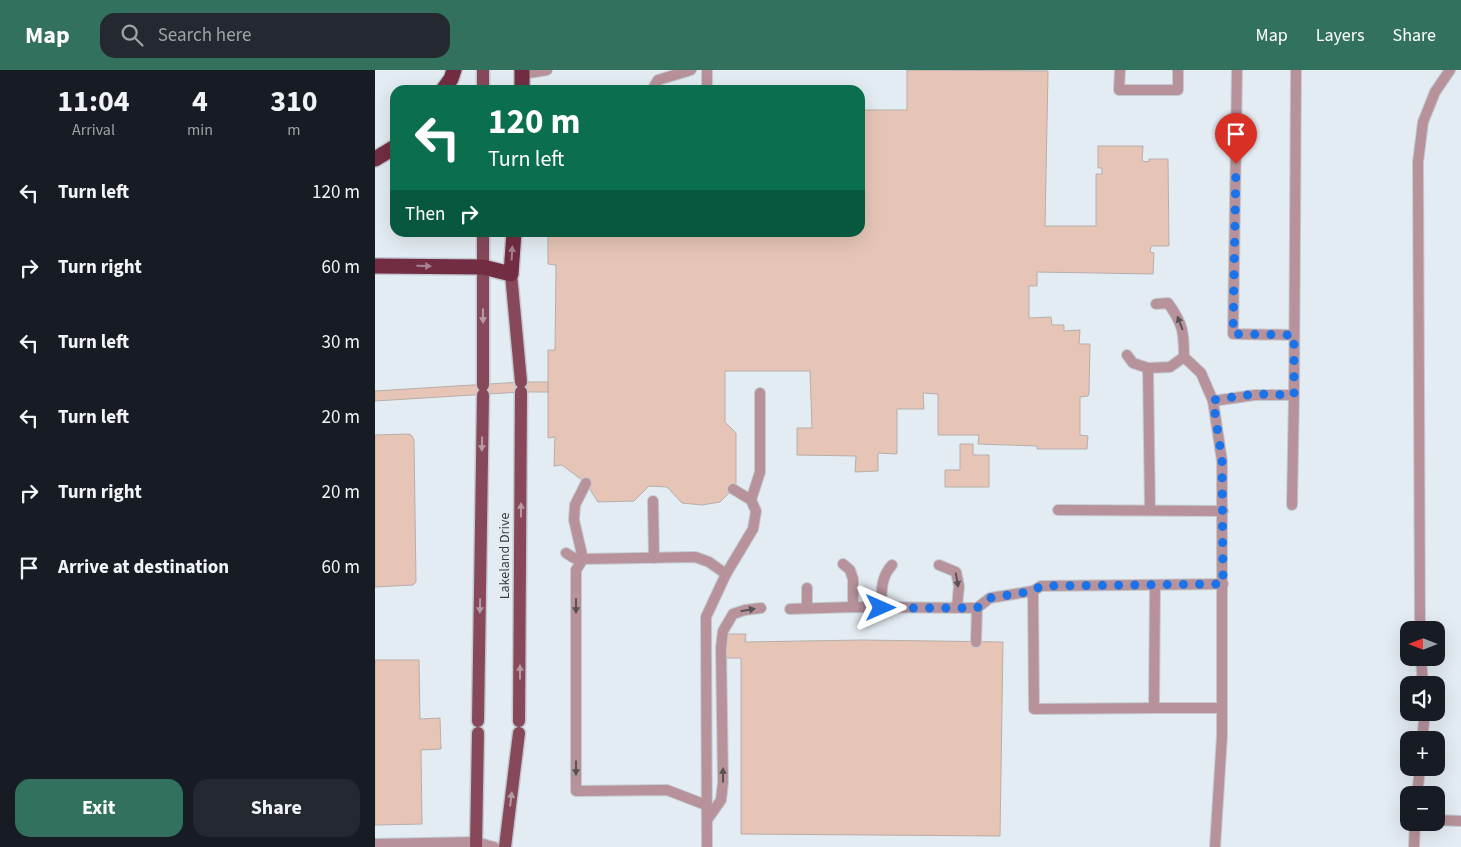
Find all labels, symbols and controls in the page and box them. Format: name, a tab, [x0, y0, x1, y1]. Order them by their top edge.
search box	[100, 13, 450, 58]
text: Map	[25, 18, 70, 53]
icon: search	[118, 21, 146, 49]
text: Search here	[158, 22, 251, 49]
text: Map	[1256, 23, 1288, 48]
text: Layers	[1316, 23, 1365, 48]
text: Share	[1393, 23, 1436, 48]
text: 11:04	[57, 80, 130, 123]
text: 4	[192, 80, 208, 123]
text: 310	[270, 80, 318, 123]
text: 120 m	[488, 97, 580, 147]
icon: left	[405, 105, 470, 170]
pin	[1215, 113, 1257, 164]
text: Arrival	[72, 119, 115, 141]
text: min	[187, 119, 213, 141]
text: m	[287, 119, 301, 141]
icon: arrive	[1222, 120, 1250, 148]
text: Turn left	[488, 143, 564, 175]
icon: left	[15, 179, 43, 207]
text: Turn left	[58, 179, 129, 206]
text: 120 m	[312, 179, 360, 206]
icon: right	[455, 200, 483, 228]
text: Then	[405, 201, 445, 228]
one-way arrow	[509, 245, 517, 261]
icon: right	[15, 254, 43, 282]
text: Turn right	[58, 254, 142, 281]
text: 60 m	[322, 254, 360, 281]
one-way arrow	[416, 262, 432, 270]
one-way arrow	[479, 308, 487, 324]
one-way arrow	[1176, 315, 1184, 330]
icon: left	[15, 329, 43, 357]
text: Turn left	[58, 329, 129, 356]
text: 30 m	[322, 329, 360, 356]
icon: left	[15, 404, 43, 432]
text: Turn left	[58, 404, 129, 431]
text: 20 m	[322, 404, 360, 431]
one-way arrow	[478, 436, 486, 452]
icon: right	[15, 479, 43, 507]
text: Turn right	[58, 479, 142, 506]
text: 20 m	[322, 479, 360, 506]
one-way arrow	[517, 501, 525, 517]
street label: Lakeland Drive	[495, 513, 515, 599]
icon: arrive	[15, 554, 43, 582]
text: Arrive at destination	[58, 554, 229, 581]
text: 60 m	[322, 554, 360, 581]
one-way arrow	[953, 573, 961, 588]
position arrow	[854, 581, 906, 633]
one-way arrow	[476, 598, 484, 614]
one-way arrow	[572, 598, 580, 614]
one-way arrow	[740, 606, 756, 614]
north arrow	[1400, 621, 1445, 666]
map controls	[1400, 621, 1445, 831]
one-way arrow	[516, 664, 524, 680]
button: sound	[1400, 676, 1445, 721]
button: +	[1400, 731, 1445, 776]
one-way arrow	[572, 761, 580, 777]
one-way arrow	[719, 767, 727, 783]
button: Exit	[15, 779, 183, 837]
button: Share	[193, 779, 360, 837]
button: −	[1400, 786, 1445, 831]
one-way arrow	[507, 790, 515, 806]

